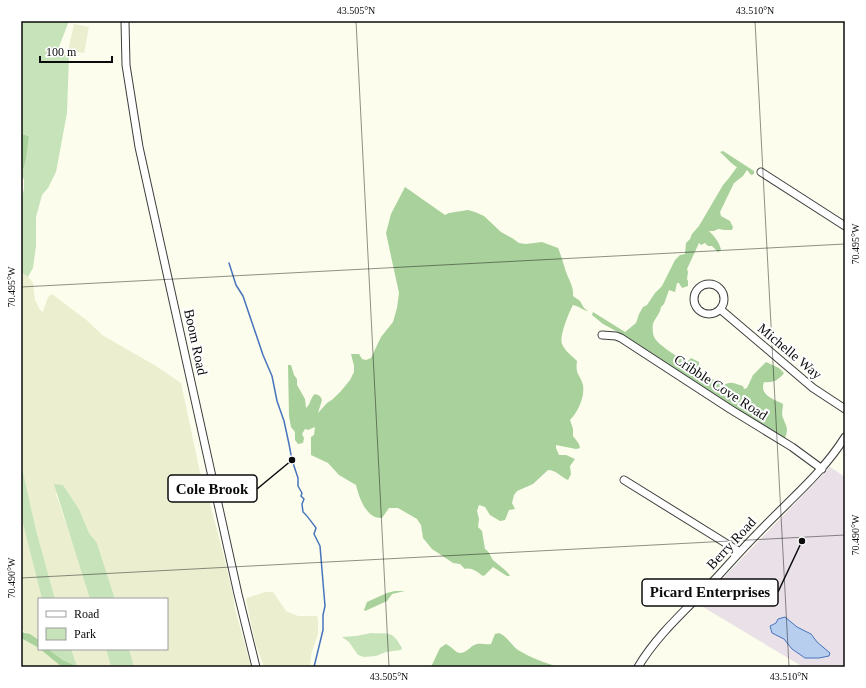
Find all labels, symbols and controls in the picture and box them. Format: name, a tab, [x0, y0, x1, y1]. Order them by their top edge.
text: 43.505°N	[337, 5, 375, 16]
text: 43.510°N	[736, 5, 774, 16]
scale bar	[40, 38, 112, 64]
text: 100 m	[46, 45, 77, 59]
text: 70.495°W	[850, 223, 861, 264]
text: 70.495°W	[6, 266, 17, 307]
street label: Boom Road	[181, 308, 210, 377]
street label: Michelle Way	[755, 320, 824, 382]
street label: Cribble Cove Road	[671, 352, 770, 423]
callout: Cole Brook	[168, 475, 257, 502]
text: Cole Brook	[176, 481, 249, 497]
street label: Berry Road	[704, 514, 759, 572]
text: 70.490°W	[850, 514, 861, 555]
text: 70.490°W	[6, 557, 17, 598]
callout: Picard Enterprises	[642, 579, 778, 606]
text: Picard Enterprises	[650, 584, 770, 600]
legend	[38, 598, 168, 650]
text: Road	[74, 607, 99, 621]
text: Park	[74, 627, 96, 641]
text: 43.505°N	[370, 671, 408, 682]
text: 43.510°N	[770, 671, 808, 682]

